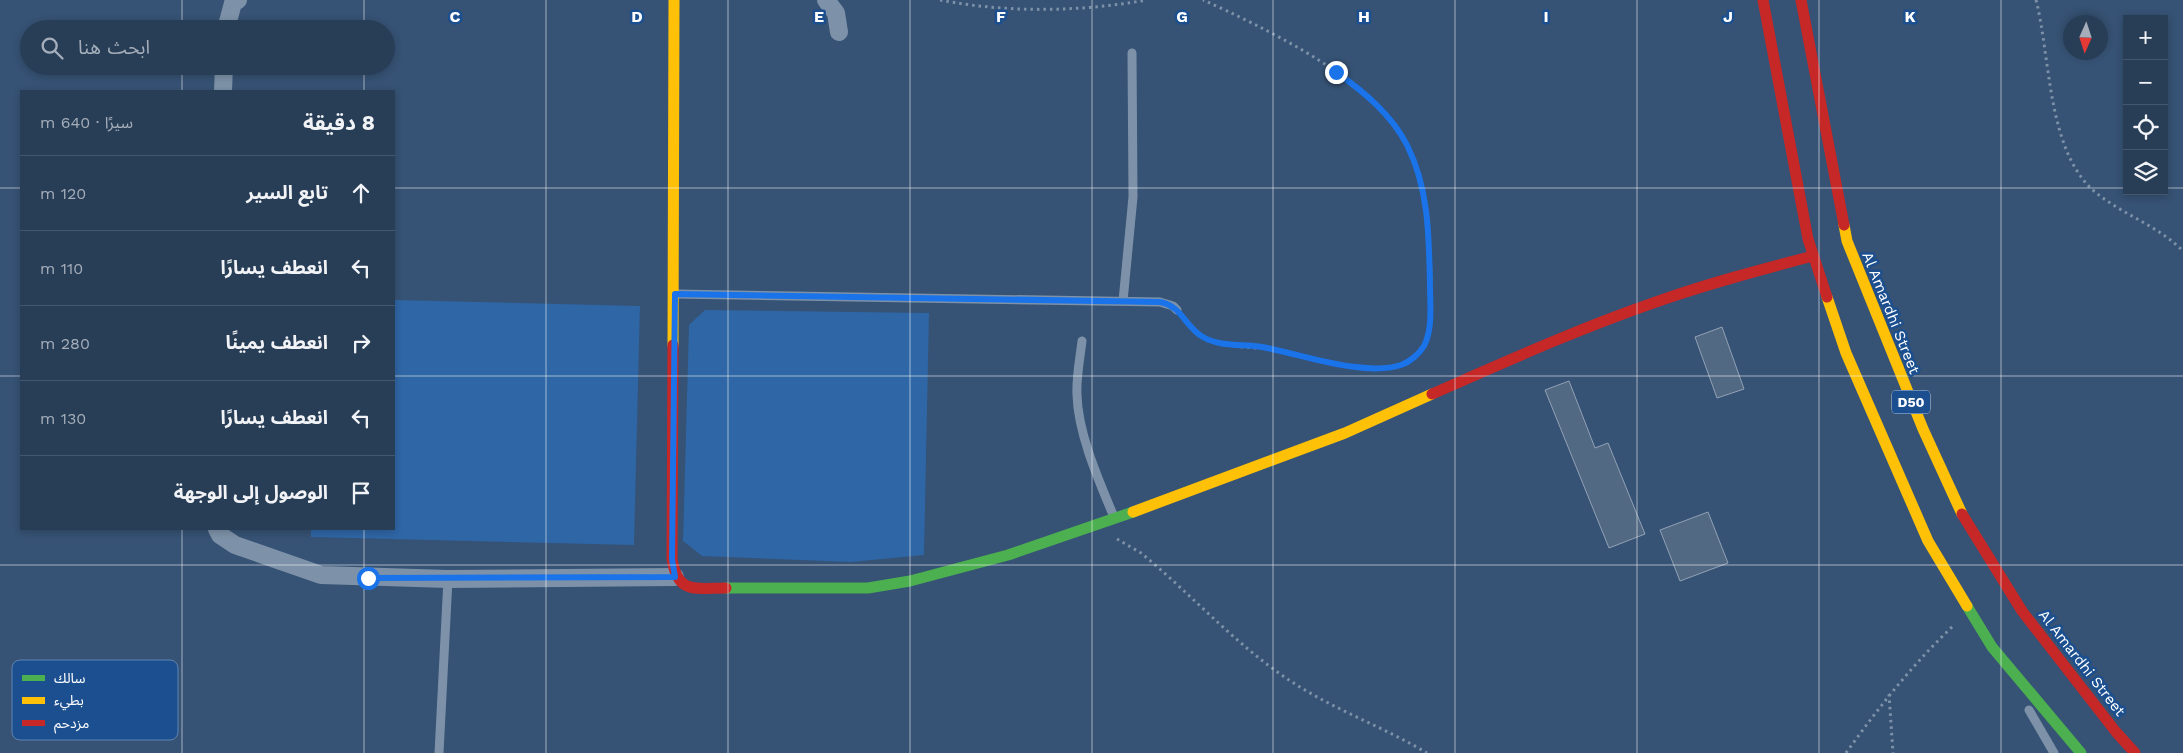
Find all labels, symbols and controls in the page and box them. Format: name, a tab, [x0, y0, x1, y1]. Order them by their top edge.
text: C	[450, 7, 461, 26]
text: D	[631, 7, 643, 26]
text: E	[814, 7, 824, 26]
text: F	[996, 7, 1006, 26]
text: G	[1176, 7, 1188, 26]
text: H	[1358, 7, 1370, 26]
text: I	[1543, 7, 1549, 26]
text: J	[1723, 7, 1733, 26]
text: K	[1904, 7, 1916, 26]
north arrow	[2063, 15, 2108, 60]
map controls	[2123, 15, 2168, 195]
button: +	[2123, 15, 2168, 60]
search box	[20, 20, 395, 75]
icon: search	[38, 34, 66, 62]
text: ابحث هنا	[78, 36, 150, 59]
button: −	[2123, 60, 2168, 105]
route end	[1325, 61, 1348, 84]
button: locate	[2123, 105, 2168, 150]
text: 8 دقيقة	[303, 110, 375, 135]
text: سيرًا · 640 m	[40, 113, 133, 132]
button: layers	[2123, 150, 2168, 195]
icon: ahead	[347, 179, 375, 207]
text: تابع السير	[246, 181, 328, 204]
text: 120 m	[40, 184, 86, 203]
street label: Al Amardhi Street	[1858, 249, 1924, 377]
icon: left	[347, 254, 375, 282]
text: انعطف يسارًا	[220, 256, 328, 279]
text: 110 m	[40, 259, 83, 278]
icon: right	[347, 329, 375, 357]
text: انعطف يمينًا	[225, 331, 328, 354]
text: 280 m	[40, 334, 90, 353]
road number: D50	[1892, 391, 1930, 414]
icon: left	[347, 404, 375, 432]
text: انعطف يسارًا	[220, 406, 328, 429]
text: 130 m	[40, 409, 86, 428]
icon: arrive	[347, 479, 375, 507]
text: الوصول إلى الوجهة	[174, 481, 328, 504]
route start	[357, 567, 380, 590]
street label: Al Amardhi Street	[2035, 606, 2130, 720]
legend	[12, 660, 178, 740]
text: سالك	[54, 670, 86, 686]
text: بطيء	[54, 692, 84, 711]
text: مزدحم	[54, 715, 89, 734]

